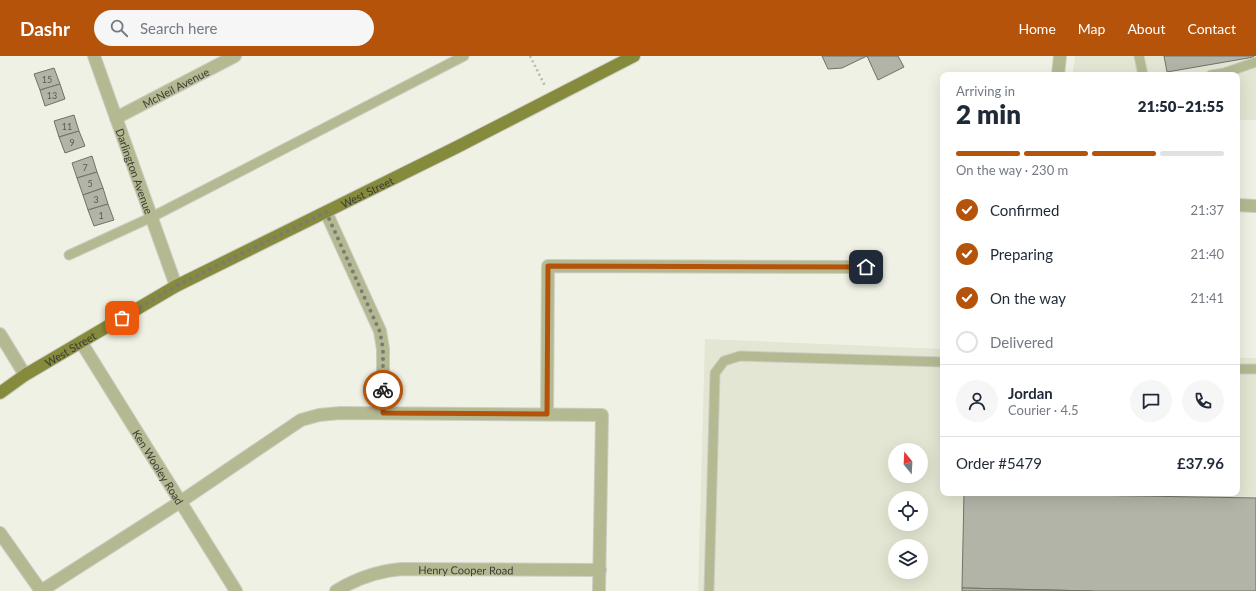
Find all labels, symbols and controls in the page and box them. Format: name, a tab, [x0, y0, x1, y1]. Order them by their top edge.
search box	[94, 10, 374, 46]
text: Dashr	[20, 17, 70, 40]
icon: search	[108, 17, 130, 39]
text: Search here	[140, 19, 217, 37]
text: Home	[1018, 20, 1056, 37]
text: Map	[1078, 20, 1105, 37]
text: About	[1127, 20, 1165, 37]
text: Contact	[1187, 20, 1236, 37]
street label: McNeil Avenue	[140, 64, 211, 110]
house number: 15	[42, 74, 52, 85]
text: Arriving in	[956, 83, 1015, 99]
house number: 13	[47, 90, 57, 101]
text: 21:50–21:55	[1138, 97, 1224, 115]
text: 2 min	[956, 98, 1021, 130]
house number: 11	[62, 121, 72, 132]
street label: Darlington Avenue	[114, 126, 156, 216]
house number: 9	[69, 137, 75, 148]
house number: 7	[82, 162, 88, 173]
text: On the way · 230 m	[956, 162, 1068, 178]
street label: West Street	[338, 173, 395, 210]
house number: 5	[87, 178, 93, 189]
house number: 3	[93, 194, 99, 205]
icon: check	[956, 199, 978, 221]
text: Confirmed	[990, 201, 1059, 219]
text: 21:37	[1191, 202, 1224, 218]
house number: 1	[98, 210, 104, 221]
icon: check	[956, 243, 978, 265]
text: Preparing	[990, 245, 1053, 263]
text: 21:40	[1191, 246, 1224, 262]
pin	[849, 250, 883, 284]
icon: home	[855, 256, 877, 278]
icon: check	[956, 287, 978, 309]
text: On the way	[990, 289, 1066, 307]
text: 21:41	[1191, 290, 1224, 306]
pin	[105, 301, 139, 335]
icon: bag	[111, 307, 133, 329]
street label: West Street	[42, 328, 98, 369]
text: Delivered	[990, 333, 1053, 351]
courier	[363, 370, 403, 410]
icon: bike	[372, 379, 394, 401]
button: person	[956, 380, 998, 422]
button: chat	[1130, 380, 1172, 422]
button: phone	[1182, 380, 1224, 422]
text: Jordan	[1008, 384, 1053, 402]
text: Courier · 4.5	[1008, 402, 1079, 418]
street label: Ken Wooley Road	[131, 427, 187, 507]
north arrow	[888, 443, 928, 483]
map controls	[888, 443, 928, 579]
text: Order #5479	[956, 454, 1042, 472]
text: £37.96	[1177, 454, 1224, 472]
button: locate	[888, 491, 928, 531]
button: layers	[888, 539, 928, 579]
street label: Henry Cooper Road	[418, 563, 513, 576]

